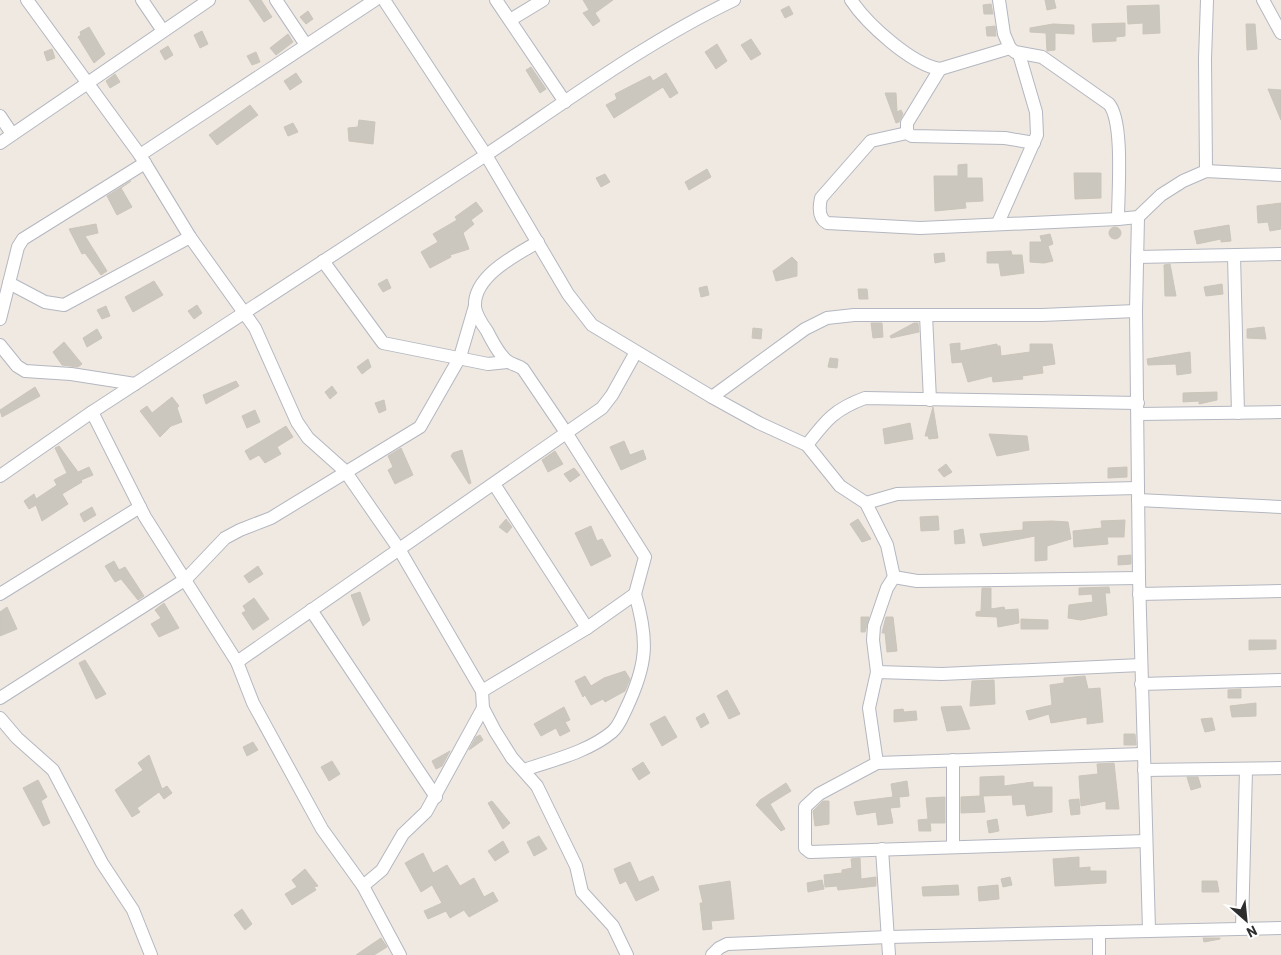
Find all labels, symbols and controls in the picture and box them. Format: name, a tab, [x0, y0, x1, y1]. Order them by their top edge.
north arrow	[1221, 895, 1271, 945]
text: N	[1244, 922, 1260, 942]

